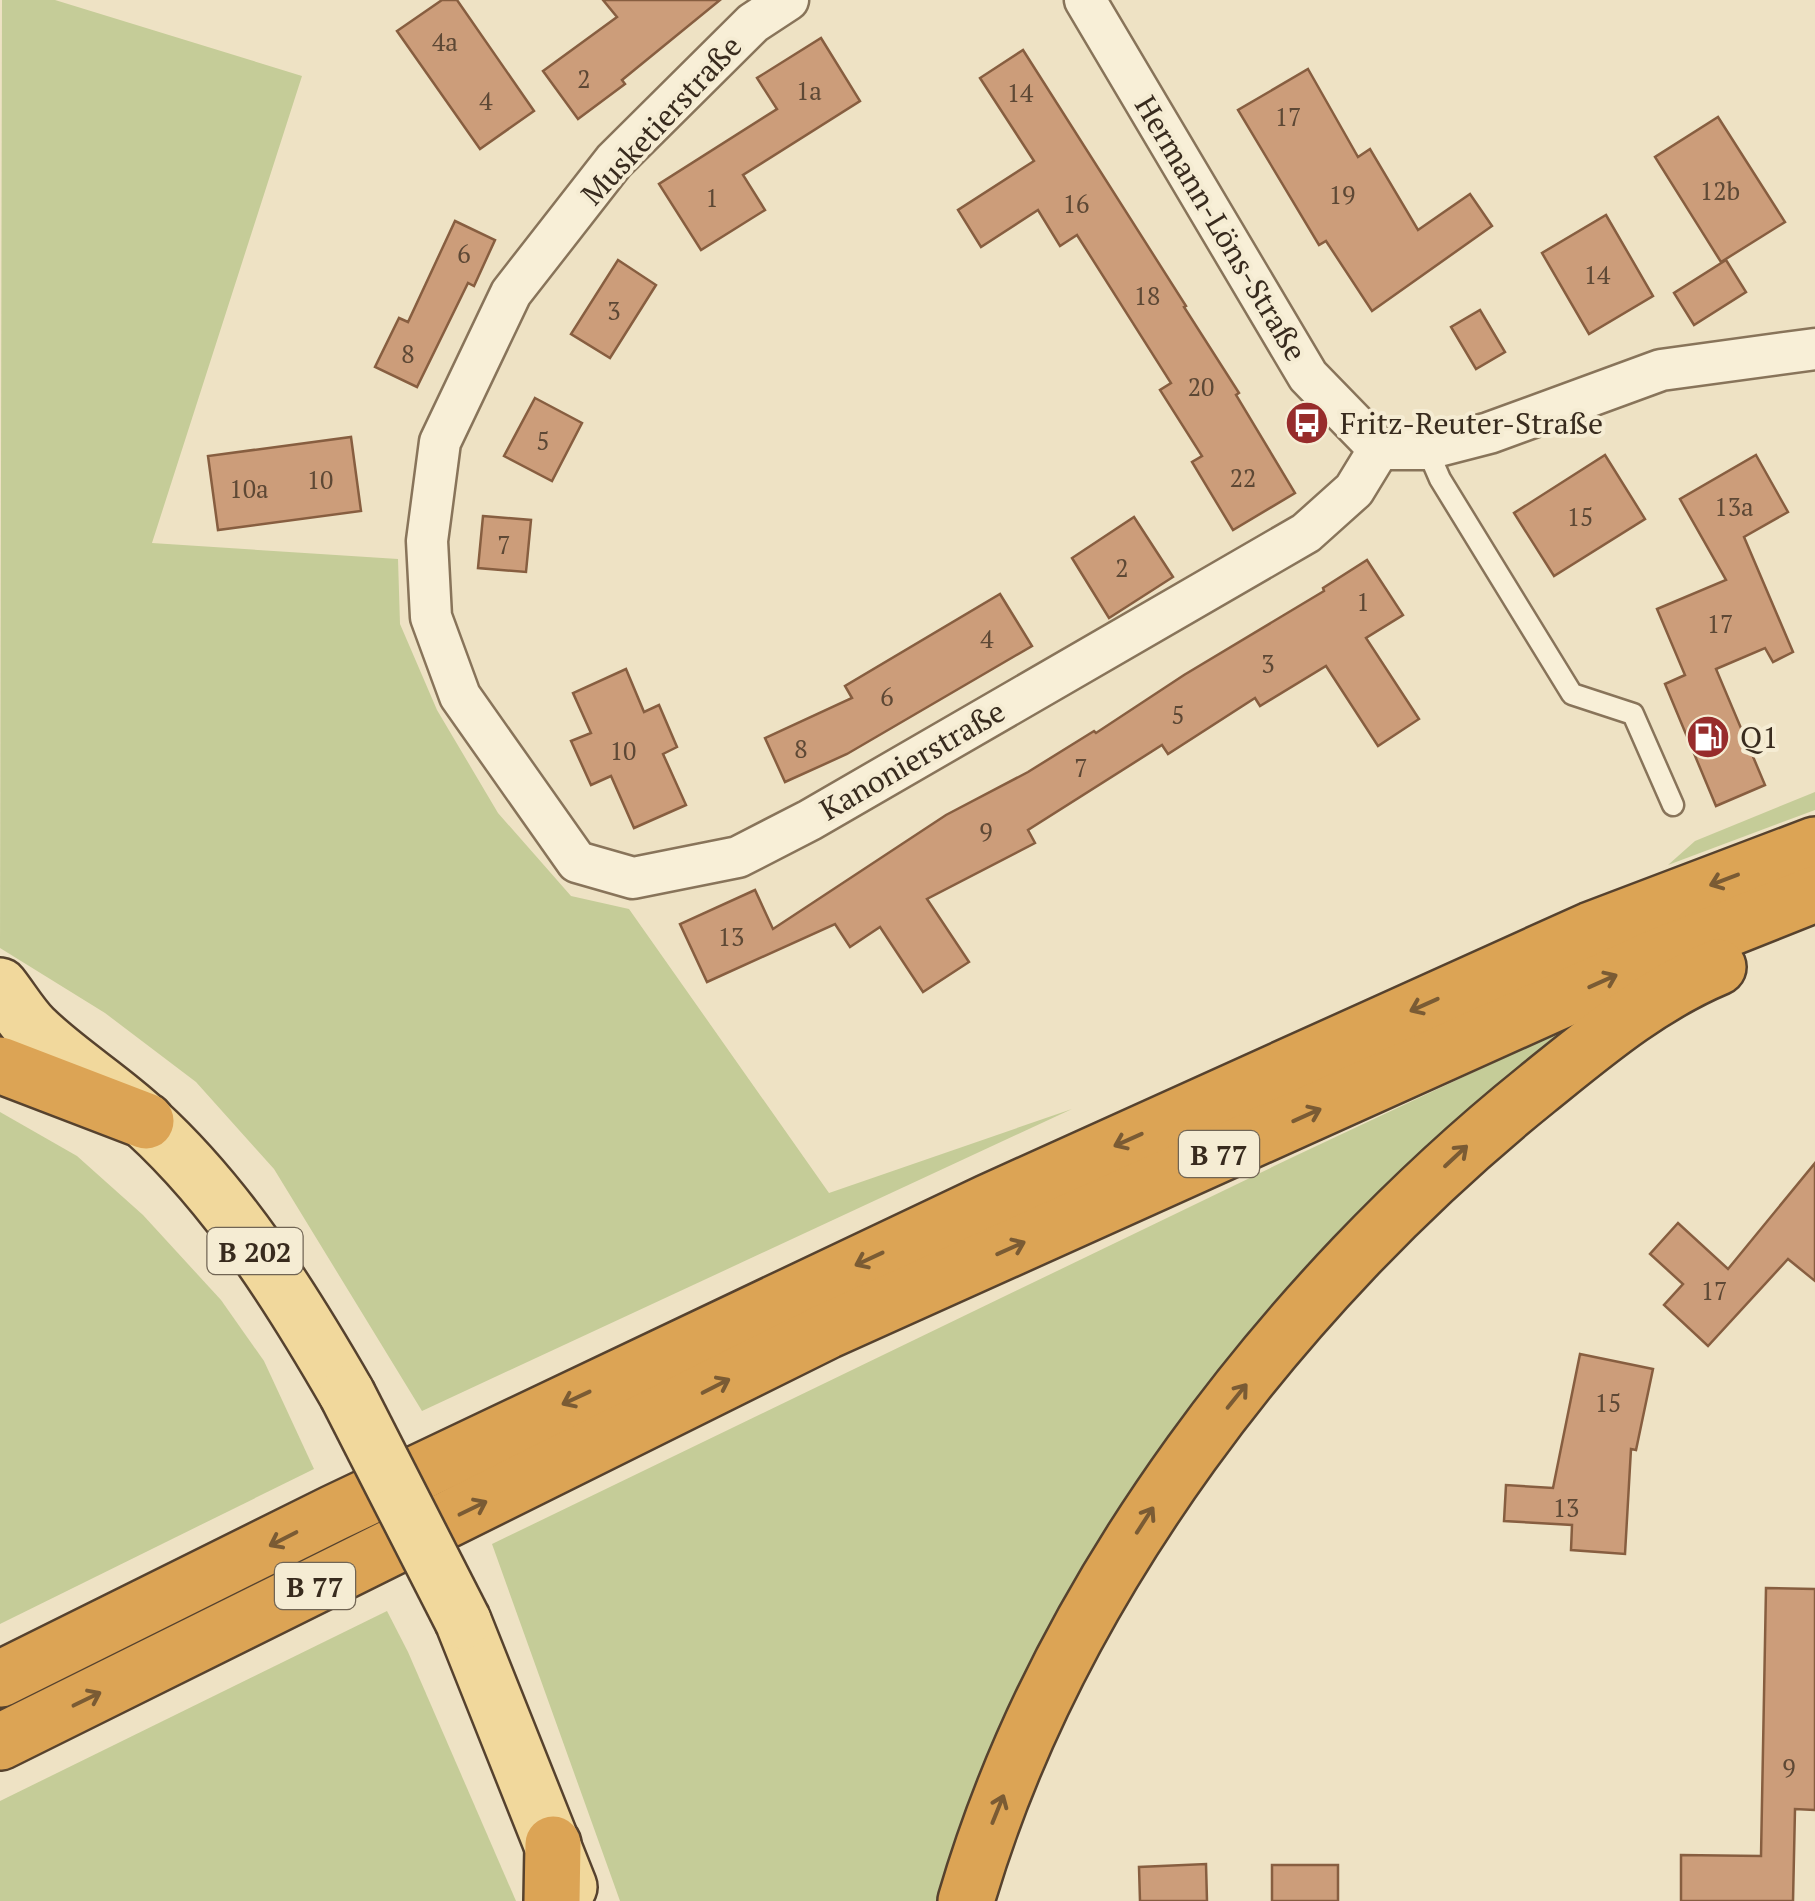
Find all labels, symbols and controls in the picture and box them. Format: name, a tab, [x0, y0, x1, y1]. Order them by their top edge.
house number: 4a	[432, 25, 458, 58]
street label: Musketierstraße	[572, 27, 750, 213]
house number: 2	[577, 62, 591, 95]
house number: 1a	[796, 74, 822, 107]
house number: 14	[1007, 76, 1034, 109]
house number: 4	[479, 84, 493, 117]
street label: Hermann-Löns-Straße	[1126, 88, 1316, 368]
house number: 17	[1275, 100, 1301, 133]
house number: 12b	[1700, 174, 1740, 207]
house number: 19	[1329, 178, 1355, 211]
house number: 1	[705, 181, 719, 214]
house number: 16	[1063, 187, 1089, 220]
house number: 6	[457, 237, 471, 270]
house number: 14	[1584, 258, 1611, 291]
house number: 18	[1134, 279, 1160, 312]
house number: 3	[607, 294, 621, 327]
house number: 8	[401, 337, 415, 370]
house number: 20	[1188, 370, 1214, 403]
bus stop icon: Fritz-Reuter-Straße	[1284, 400, 1330, 446]
place label: Fritz-Reuter-Straße	[1340, 403, 1603, 443]
house number: 5	[536, 424, 550, 457]
house number: 22	[1230, 461, 1256, 494]
house number: 10	[307, 463, 333, 496]
house number: 10a	[229, 472, 269, 505]
house number: 13a	[1714, 490, 1754, 523]
house number: 15	[1567, 500, 1593, 533]
house number: 7	[497, 528, 511, 561]
house number: 2	[1115, 551, 1129, 584]
house number: 1	[1356, 585, 1370, 618]
house number: 17	[1707, 607, 1733, 640]
house number: 4	[980, 622, 994, 655]
house number: 3	[1261, 647, 1275, 680]
house number: 6	[880, 680, 894, 713]
street label: Kanonierstraße	[812, 691, 1012, 829]
house number: 5	[1171, 698, 1185, 731]
fuel station icon: Q1	[1685, 714, 1731, 760]
place label: Q1	[1740, 717, 1778, 757]
house number: 8	[794, 732, 808, 765]
house number: 10	[610, 734, 636, 767]
house number: 7	[1074, 751, 1088, 784]
house number: 9	[979, 815, 993, 848]
one-way arrow	[1709, 872, 1740, 890]
house number: 13	[718, 920, 744, 953]
one-way arrow	[1587, 971, 1618, 989]
one-way arrow	[1410, 997, 1440, 1016]
one-way arrow	[1291, 1104, 1321, 1123]
one-way arrow	[1114, 1131, 1144, 1150]
road number: B 77	[1179, 1131, 1259, 1177]
one-way arrow	[1443, 1145, 1468, 1168]
road number: B 202	[208, 1228, 302, 1274]
one-way arrow	[995, 1238, 1026, 1256]
one-way arrow	[855, 1251, 885, 1270]
house number: 17	[1701, 1274, 1727, 1307]
one-way arrow	[701, 1376, 731, 1395]
one-way arrow	[1226, 1383, 1248, 1409]
house number: 15	[1595, 1386, 1621, 1419]
one-way arrow	[562, 1390, 592, 1409]
house number: 13	[1553, 1491, 1579, 1524]
one-way arrow	[457, 1497, 487, 1516]
one-way arrow	[1135, 1506, 1155, 1535]
one-way arrow	[268, 1530, 298, 1549]
road number: B 77	[275, 1563, 355, 1609]
one-way arrow	[72, 1688, 102, 1707]
house number: 9	[1782, 1751, 1796, 1784]
one-way arrow	[990, 1794, 1008, 1825]

